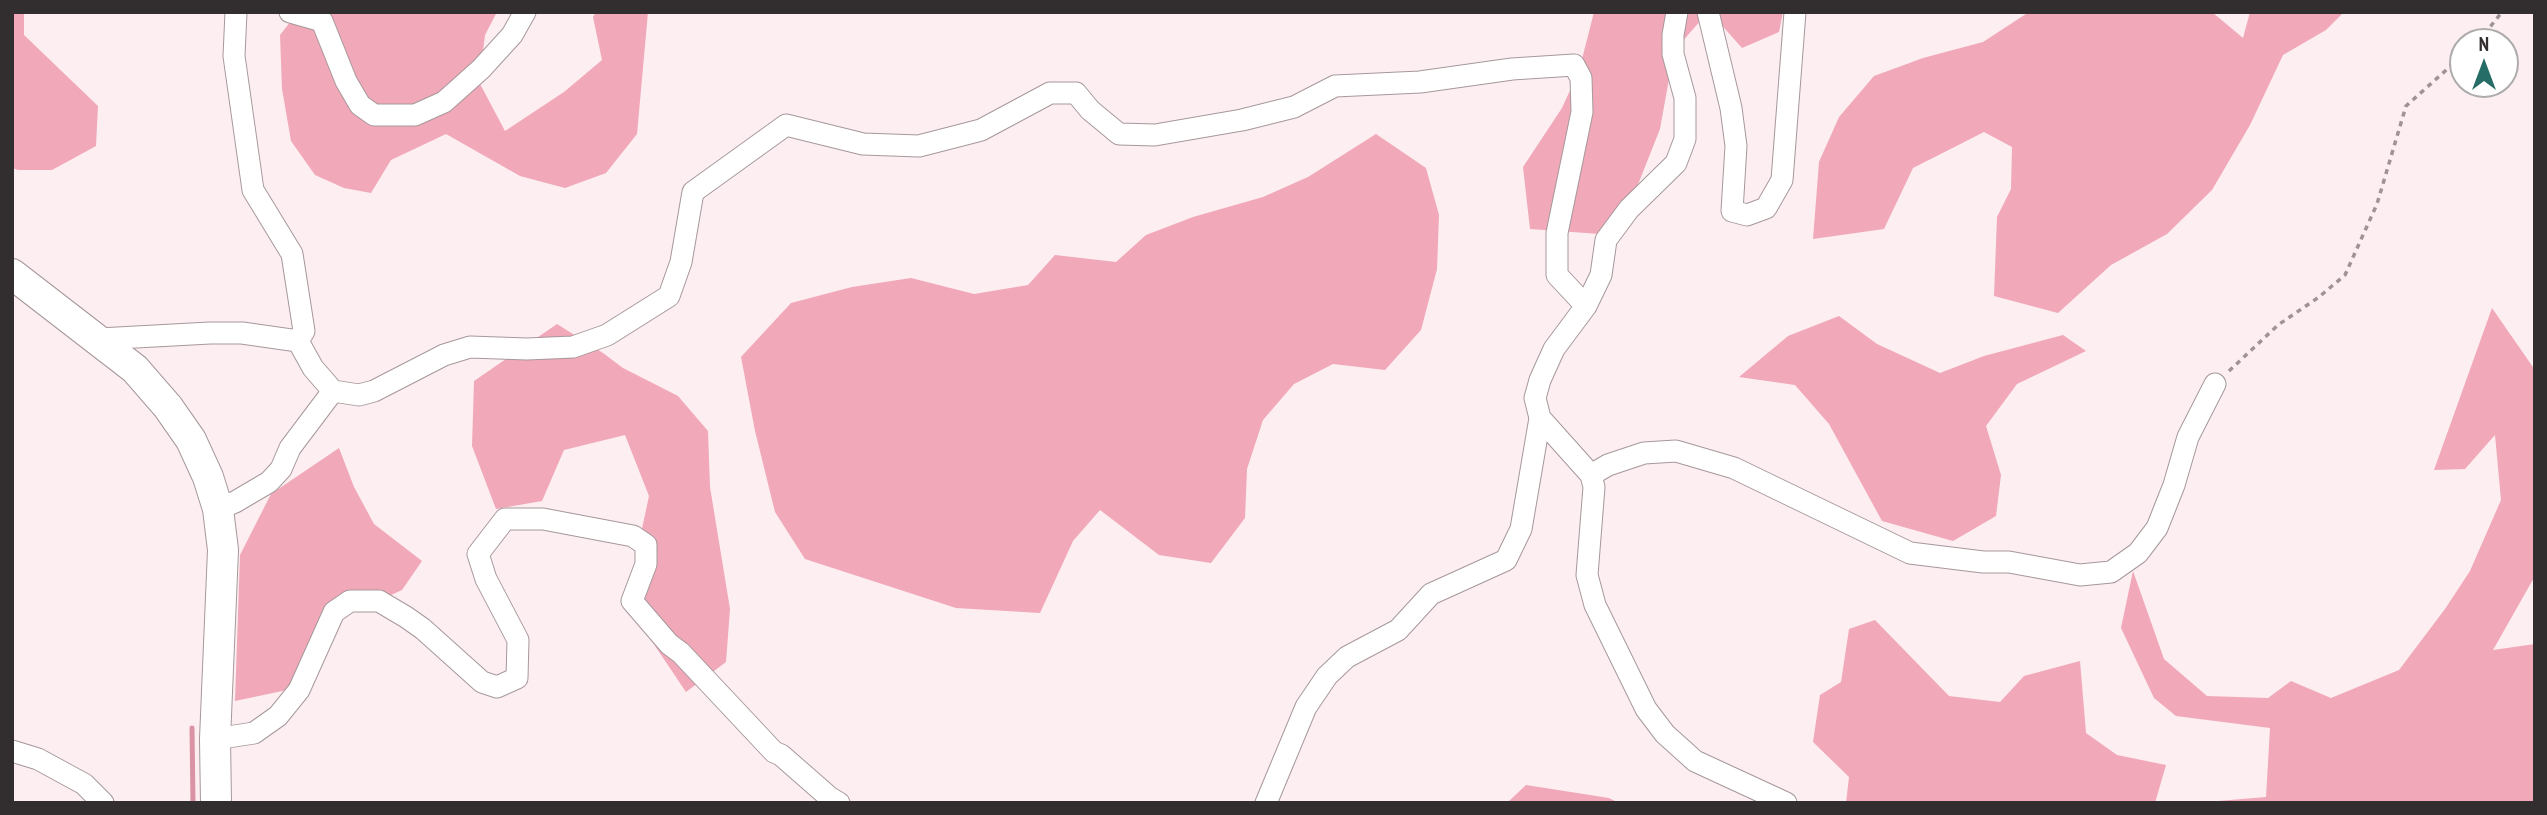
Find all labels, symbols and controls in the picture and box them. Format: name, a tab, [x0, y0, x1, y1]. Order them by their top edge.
north arrow	[2449, 28, 2519, 98]
text: N	[2479, 32, 2489, 56]

